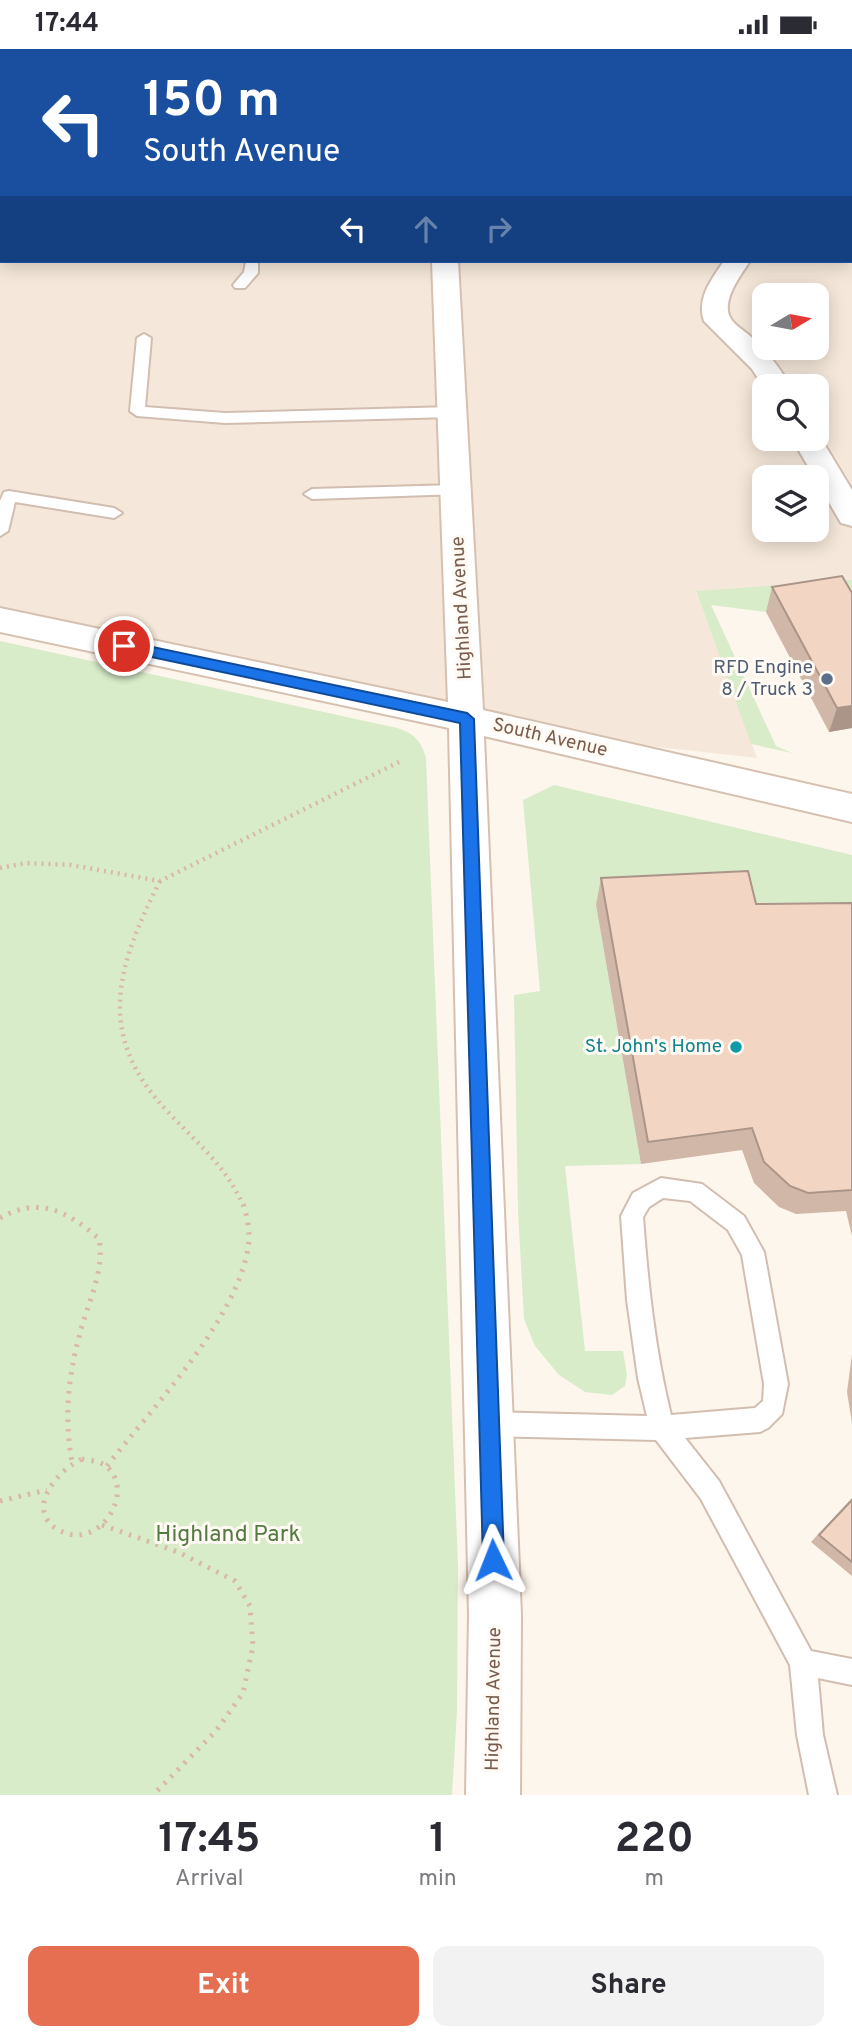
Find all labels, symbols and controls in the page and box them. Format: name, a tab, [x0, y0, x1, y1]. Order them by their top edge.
text: 17:44	[35, 8, 99, 41]
text: 150 m	[143, 72, 280, 134]
icon: left	[28, 77, 119, 168]
text: South Avenue	[143, 133, 340, 173]
icon: left	[334, 210, 372, 248]
icon: ahead	[407, 210, 445, 248]
icon: right	[480, 210, 518, 248]
north arrow	[752, 283, 830, 361]
map controls	[752, 283, 829, 542]
button: search	[752, 374, 829, 451]
button: layers	[752, 465, 829, 542]
street label: Highland Avenue	[446, 536, 478, 680]
pin	[94, 616, 154, 676]
icon: arrive	[105, 627, 143, 665]
place label: RFD Engine 8 / Truck 3	[713, 656, 813, 702]
marker: RFD Engine 8 / Truck 3	[819, 671, 835, 687]
street label: South Avenue	[490, 713, 610, 763]
place label: St. John's Home	[585, 1035, 722, 1059]
marker: St. John's Home	[728, 1039, 744, 1055]
park label: Highland Park	[155, 1521, 301, 1550]
position arrow	[456, 1523, 530, 1597]
street label: Highland Avenue	[481, 1627, 507, 1771]
text: 17:45	[158, 1814, 260, 1867]
text: 1	[429, 1814, 446, 1867]
text: 220	[615, 1814, 694, 1867]
text: Arrival	[175, 1865, 244, 1894]
text: min	[418, 1865, 457, 1894]
text: m	[645, 1865, 664, 1894]
button: Exit	[28, 1946, 419, 2026]
button: Share	[433, 1946, 824, 2026]

